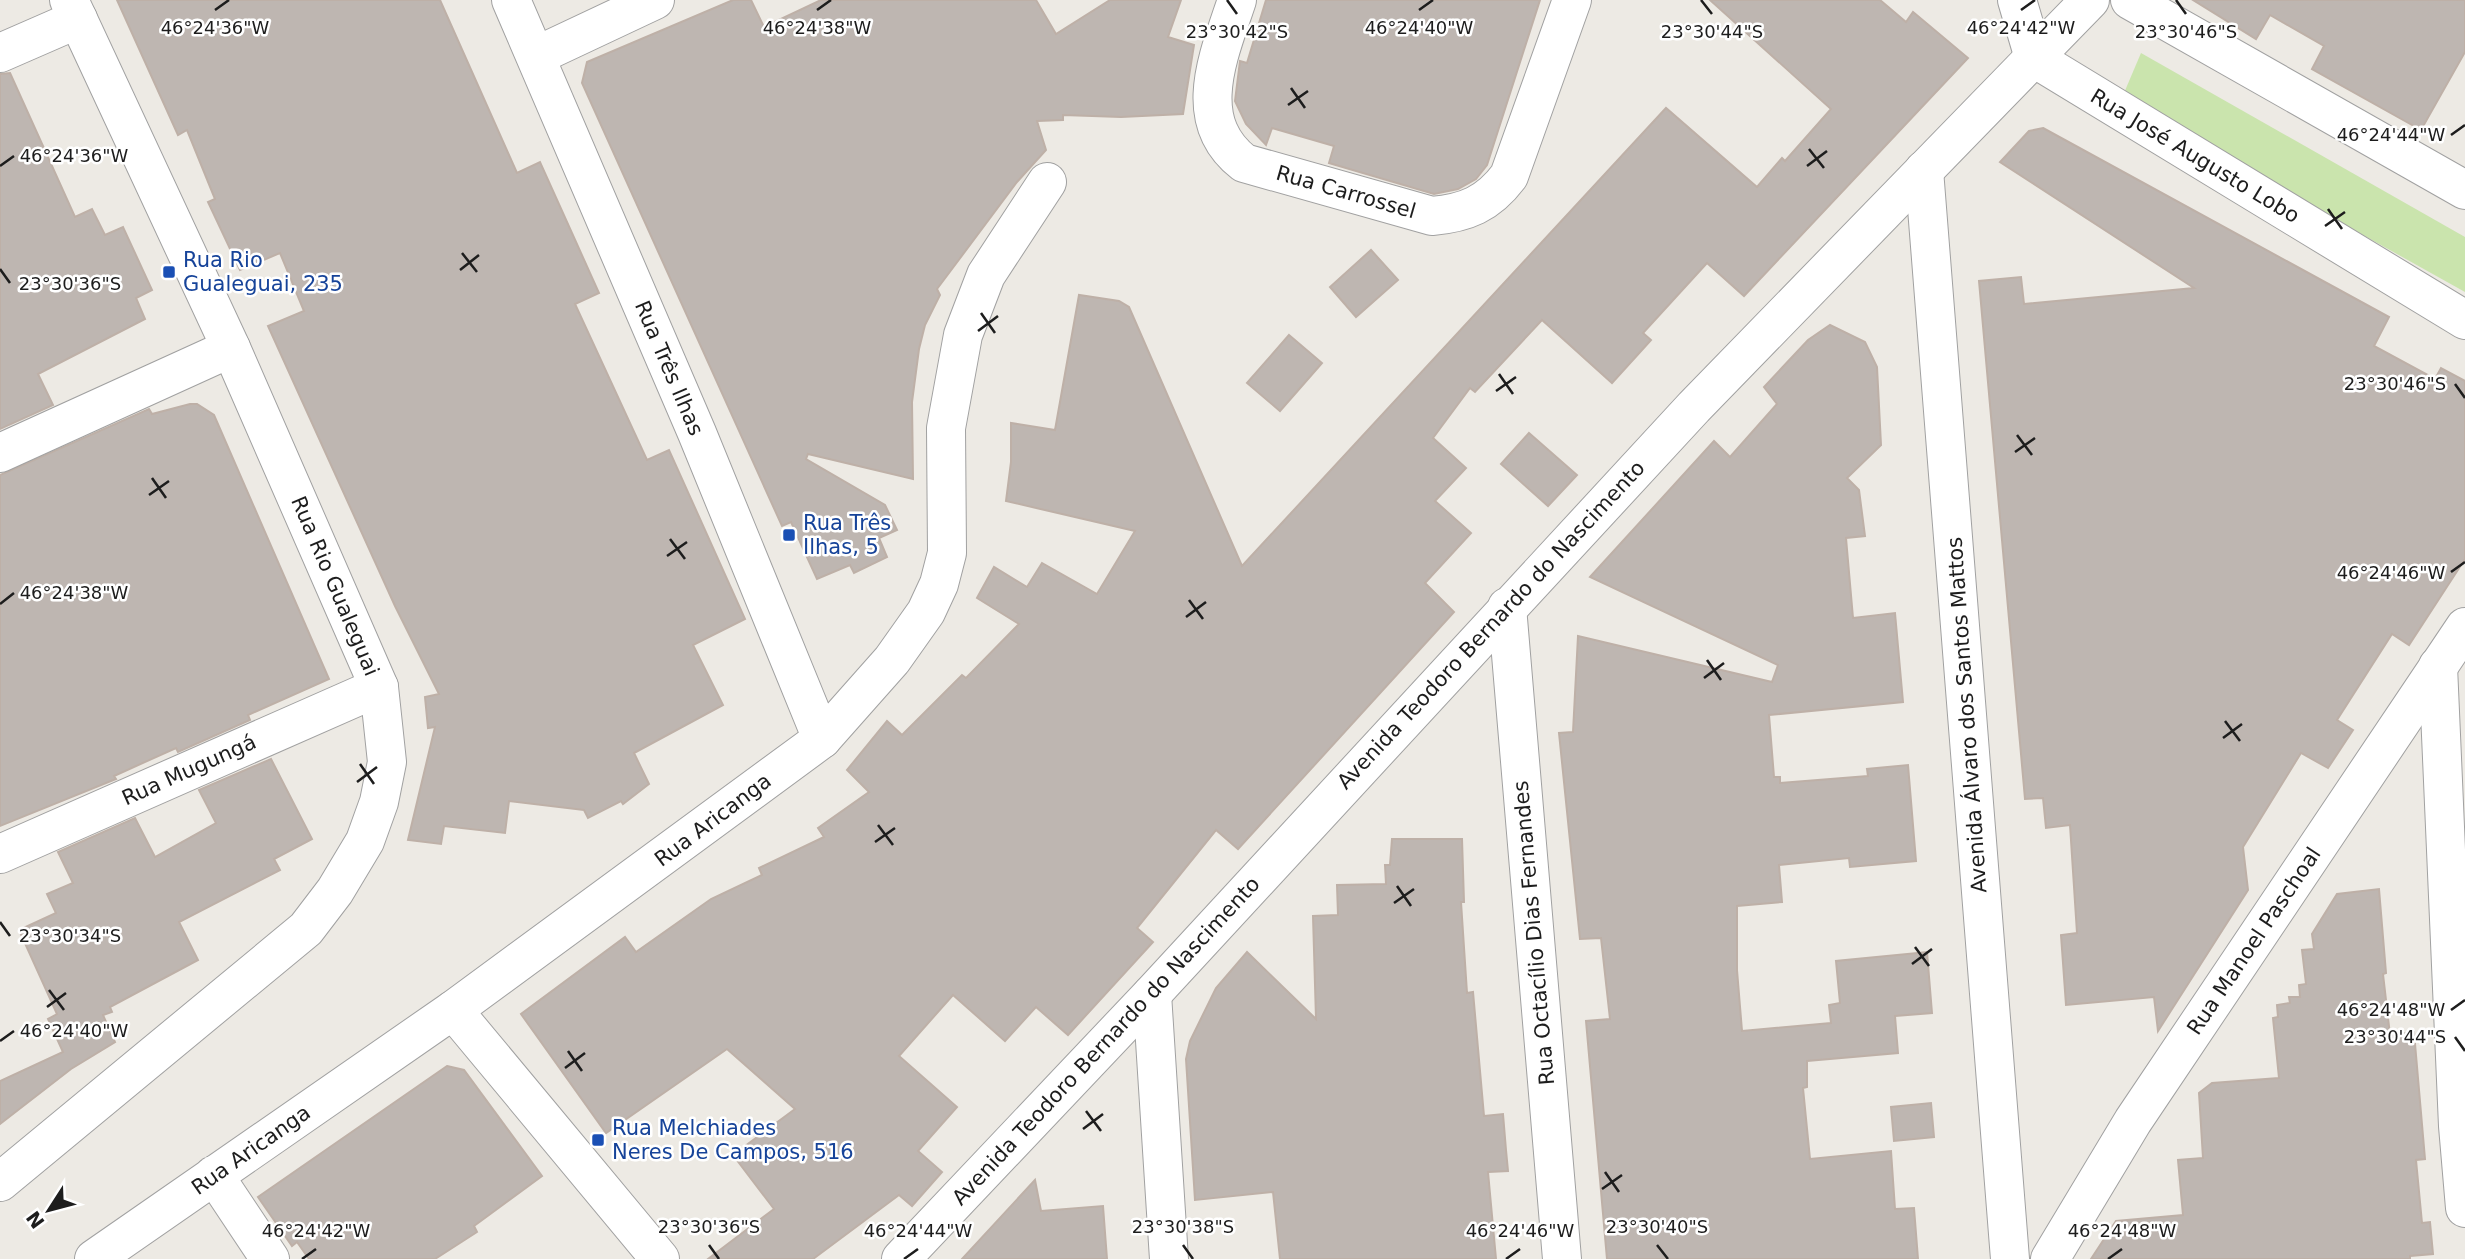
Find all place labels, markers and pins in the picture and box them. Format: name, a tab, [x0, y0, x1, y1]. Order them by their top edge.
place label: Rua Rio Gualeguai, 235	[183, 248, 343, 296]
marker: Rua Rio Gualeguai, 235	[161, 264, 177, 280]
place label: Rua Três Ilhas, 5	[803, 511, 891, 559]
marker: Rua Três Ilhas, 5	[781, 527, 797, 543]
place label: Rua Melchiades Neres De Campos, 516	[612, 1116, 854, 1164]
marker: Rua Melchiades Neres De Campos, 516	[590, 1132, 606, 1148]

